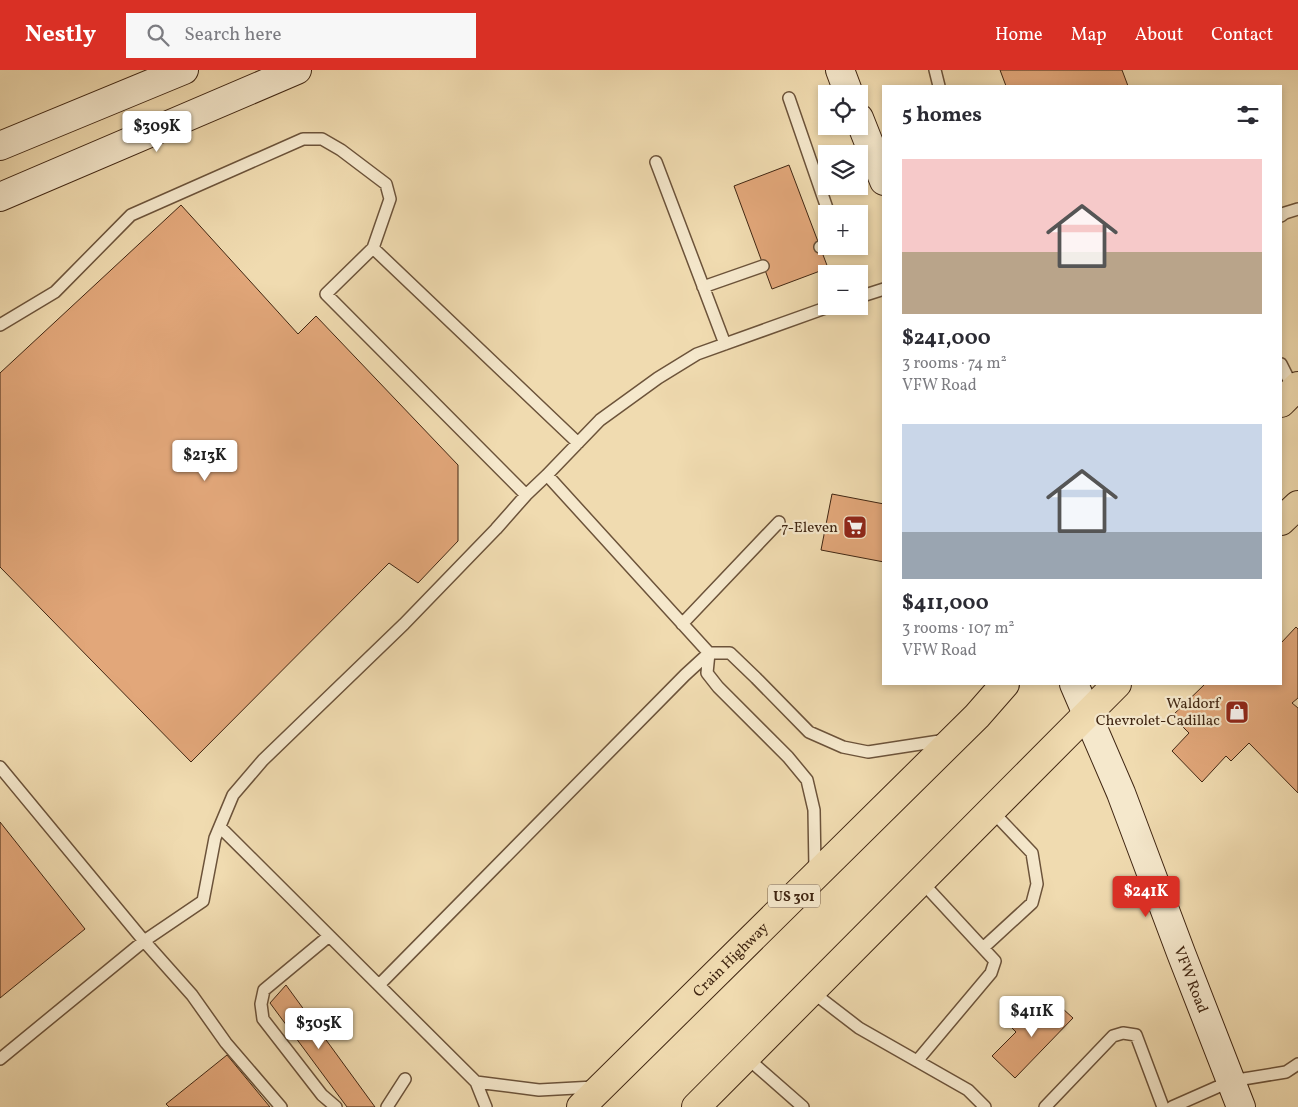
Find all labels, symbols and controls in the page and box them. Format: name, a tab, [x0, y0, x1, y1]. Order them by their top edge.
search box	[126, 13, 476, 58]
text: Nestly	[25, 18, 96, 52]
icon: search	[144, 21, 172, 49]
text: Search here	[184, 22, 282, 48]
text: Home	[995, 23, 1043, 48]
text: Map	[1071, 23, 1107, 48]
text: About	[1135, 23, 1183, 48]
text: Contact	[1211, 23, 1273, 48]
map controls	[818, 85, 868, 315]
button: locate	[818, 85, 868, 135]
text: 5 homes	[902, 101, 982, 130]
icon: filters	[1234, 101, 1262, 129]
pin: $309K	[122, 111, 192, 153]
text: $309K	[133, 116, 181, 138]
button: layers	[818, 145, 868, 195]
icon: home	[1037, 191, 1127, 281]
button: +	[818, 205, 868, 255]
button: −	[818, 265, 868, 315]
text: $241,000	[902, 324, 991, 353]
text: 3 rooms · 74 m²	[902, 353, 1007, 375]
text: VFW Road	[902, 375, 977, 397]
pin: $213K	[170, 440, 240, 482]
text: $213K	[183, 445, 227, 467]
icon: home	[1037, 456, 1127, 546]
supermarket icon: 7-Eleven	[842, 514, 868, 540]
place label: 7-Eleven	[781, 518, 838, 539]
text: $411,000	[902, 589, 989, 618]
text: 3 rooms · 107 m²	[902, 618, 1015, 640]
text: VFW Road	[902, 640, 977, 662]
place label: Waldorf Chevrolet-Cadillac	[1096, 694, 1222, 732]
shop icon: Waldorf Chevrolet-Cadillac	[1224, 699, 1250, 725]
pin: $241K	[1111, 876, 1181, 918]
text: $241K	[1124, 881, 1168, 903]
road number: US 301	[768, 884, 820, 908]
street label: Crain Highway	[689, 918, 774, 1003]
street label: VFW Road	[1167, 944, 1212, 1017]
pin: $411K	[997, 996, 1067, 1038]
text: $411K	[1010, 1001, 1054, 1023]
pin: $305K	[284, 1008, 354, 1050]
text: $305K	[296, 1013, 342, 1035]

